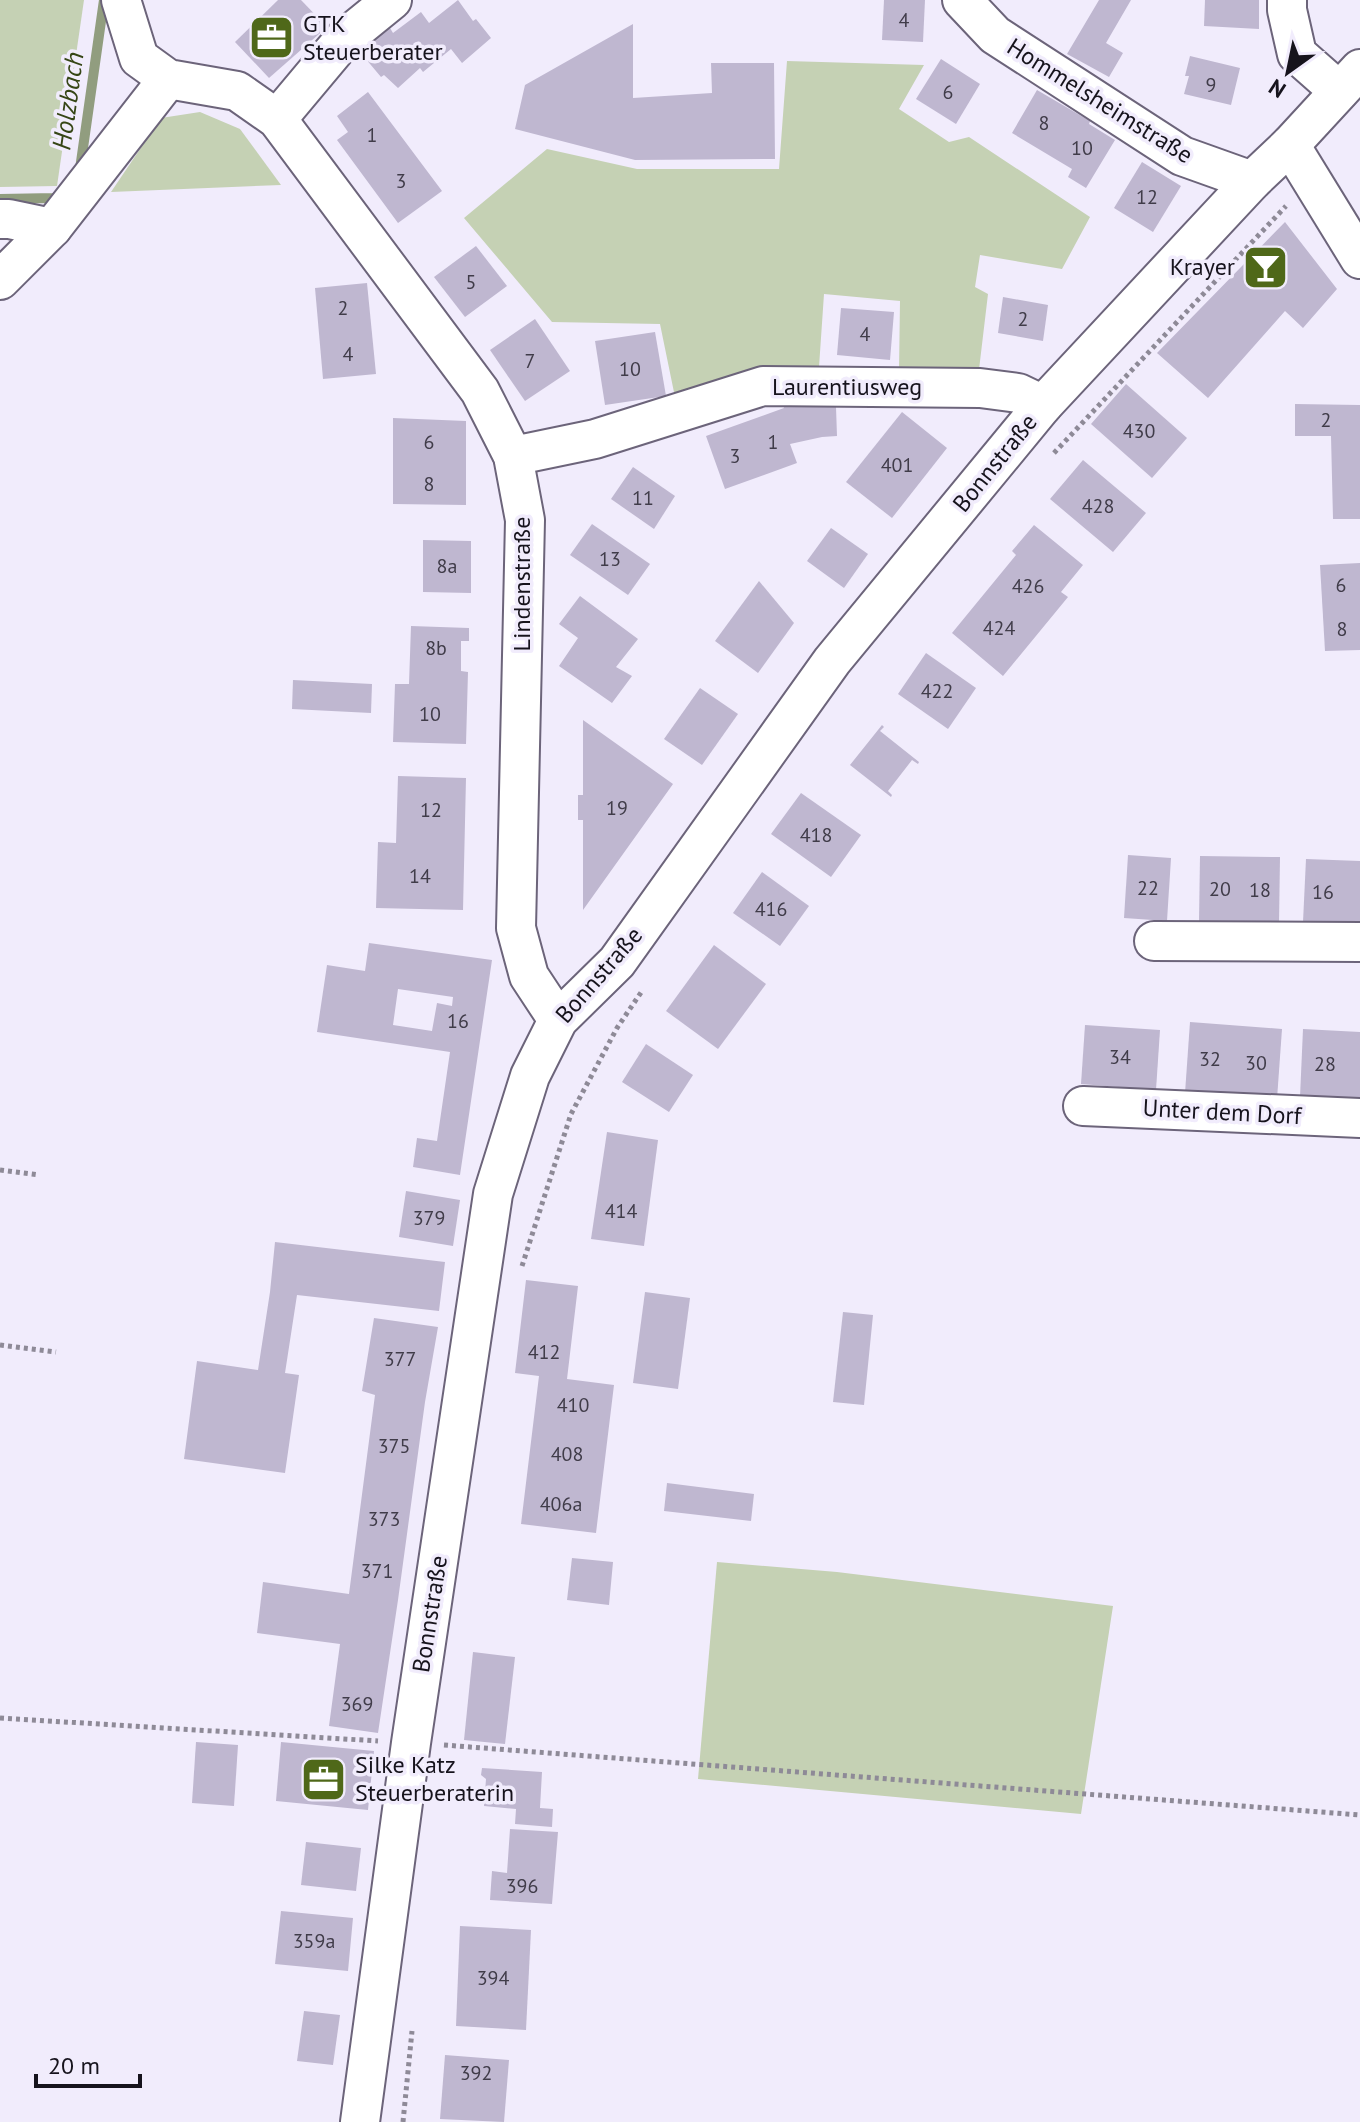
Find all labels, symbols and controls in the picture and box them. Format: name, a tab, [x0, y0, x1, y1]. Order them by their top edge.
house number: 4	[899, 7, 910, 33]
place label: GTK Steuerberater	[303, 8, 443, 67]
office icon: GTK Steuerberater	[248, 14, 296, 62]
street label: Hommelsheimstraße	[1002, 31, 1199, 170]
north arrow	[1248, 32, 1328, 112]
water label: Holzbach	[44, 50, 91, 152]
house number: 9	[1206, 72, 1216, 98]
text: N	[1263, 73, 1291, 104]
house number: 6	[943, 79, 953, 105]
house number: 8	[1039, 110, 1049, 136]
house number: 1	[367, 122, 377, 148]
house number: 10	[1071, 135, 1093, 161]
house number: 3	[396, 168, 406, 194]
house number: 12	[1136, 184, 1158, 210]
bar icon: Krayer	[1242, 243, 1290, 291]
place label: Krayer	[1170, 251, 1235, 282]
house number: 5	[466, 269, 476, 295]
house number: 2	[338, 295, 348, 321]
house number: 2	[1018, 306, 1028, 332]
house number: 4	[860, 321, 871, 347]
house number: 4	[343, 341, 354, 367]
house number: 7	[525, 348, 535, 374]
house number: 10	[619, 356, 641, 382]
street label: Laurentiusweg	[772, 371, 922, 402]
street label: Bonnstraße	[945, 407, 1044, 518]
house number: 2	[1321, 407, 1331, 433]
house number: 430	[1123, 418, 1155, 444]
house number: 6	[424, 429, 434, 455]
house number: 1	[768, 429, 778, 455]
house number: 3	[730, 443, 740, 469]
house number: 401	[881, 452, 913, 478]
house number: 8	[424, 471, 434, 497]
house number: 11	[632, 485, 654, 511]
house number: 428	[1082, 493, 1114, 519]
street label: Lindenstraße	[506, 517, 537, 651]
house number: 13	[599, 546, 621, 572]
house number: 8a	[437, 553, 457, 579]
house number: 6	[1336, 572, 1346, 598]
house number: 426	[1012, 573, 1044, 599]
house number: 424	[983, 615, 1015, 641]
house number: 8	[1337, 616, 1347, 642]
house number: 8b	[425, 635, 447, 661]
house number: 422	[921, 678, 953, 704]
house number: 10	[419, 701, 441, 727]
house number: 19	[606, 795, 628, 821]
house number: 12	[420, 797, 442, 823]
house number: 418	[800, 822, 832, 848]
house number: 14	[409, 863, 431, 889]
house number: 22	[1137, 875, 1159, 901]
house number: 20	[1209, 876, 1231, 902]
house number: 18	[1249, 877, 1271, 903]
house number: 16	[1312, 879, 1334, 905]
house number: 416	[755, 896, 787, 922]
street label: Bonnstraße	[548, 920, 649, 1029]
house number: 16	[447, 1008, 469, 1034]
house number: 34	[1109, 1044, 1131, 1070]
house number: 32	[1199, 1046, 1221, 1072]
house number: 30	[1245, 1050, 1267, 1076]
house number: 28	[1314, 1051, 1336, 1077]
street label: Unter dem Dorf	[1142, 1092, 1303, 1131]
house number: 414	[605, 1198, 637, 1224]
house number: 379	[413, 1205, 445, 1231]
house number: 412	[528, 1339, 560, 1365]
house number: 377	[384, 1346, 416, 1372]
house number: 410	[557, 1392, 589, 1418]
house number: 375	[378, 1433, 410, 1459]
house number: 408	[551, 1441, 583, 1467]
house number: 406a	[540, 1491, 582, 1517]
house number: 373	[368, 1506, 400, 1532]
street label: Bonnstraße	[405, 1553, 454, 1675]
house number: 371	[361, 1558, 393, 1584]
house number: 369	[341, 1691, 373, 1717]
place label: Silke Katz Steuerberaterin	[355, 1749, 514, 1808]
office icon: Silke Katz Steuerberaterin	[300, 1755, 348, 1803]
house number: 396	[506, 1873, 538, 1899]
house number: 359a	[293, 1928, 335, 1954]
house number: 394	[477, 1965, 509, 1991]
scale bar	[36, 2038, 140, 2088]
text: 20 m	[48, 2050, 100, 2081]
house number: 392	[460, 2060, 492, 2086]

